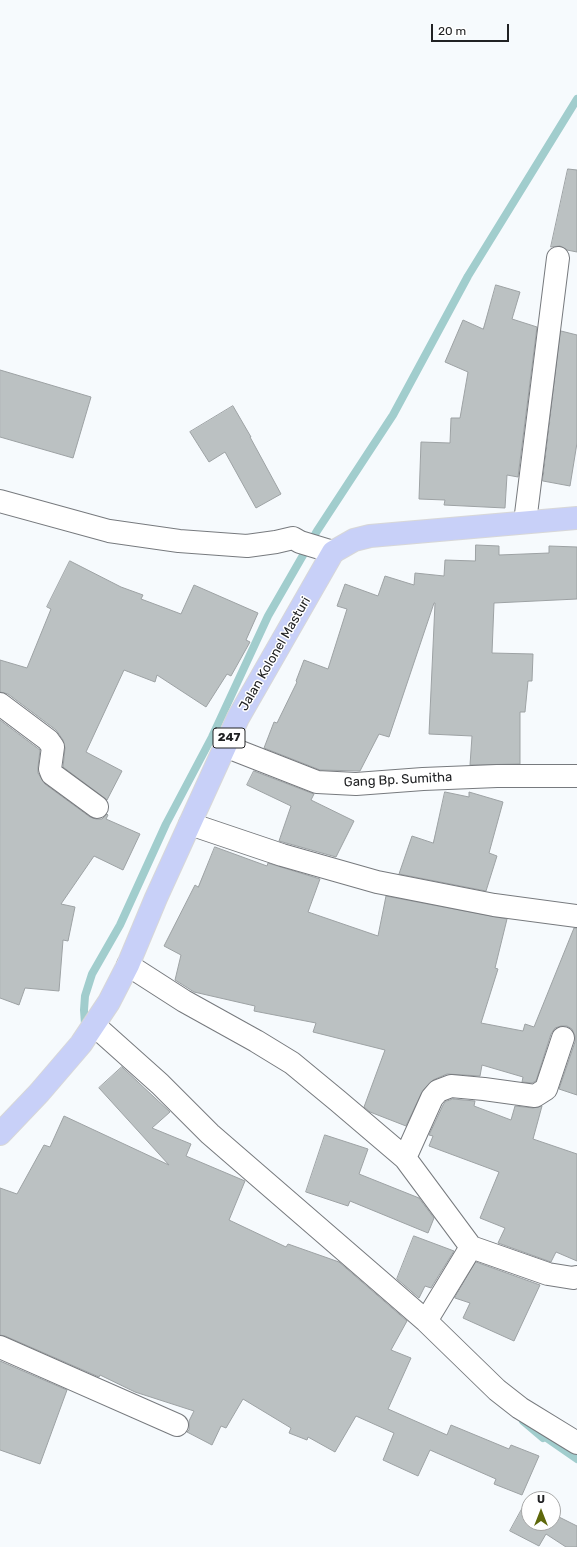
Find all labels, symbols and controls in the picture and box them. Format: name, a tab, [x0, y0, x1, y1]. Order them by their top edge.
scale bar	[433, 16, 511, 42]
text: 20 m	[438, 24, 466, 38]
street label: Jalan Kolonel Masturi	[236, 594, 314, 714]
road number: 247	[213, 728, 245, 748]
street label: Gang Bp. Sumitha	[343, 769, 453, 791]
north arrow	[521, 1491, 561, 1531]
text: U	[537, 1493, 545, 1506]

